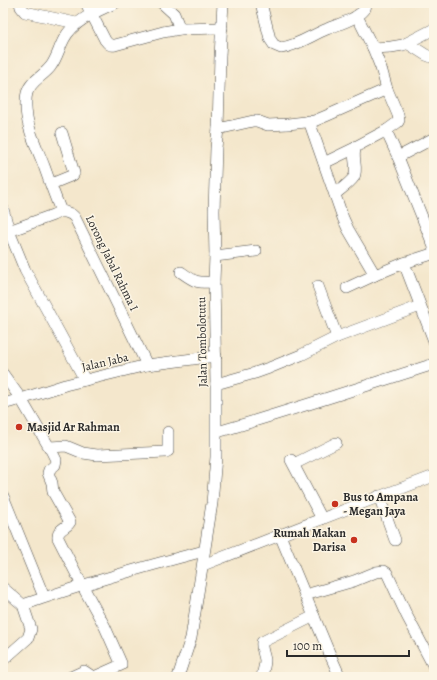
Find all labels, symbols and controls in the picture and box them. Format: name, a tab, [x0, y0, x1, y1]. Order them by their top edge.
street label: Lorong Jabal Rahma I	[82, 212, 142, 314]
street label: Jalan Tombolotutu	[193, 296, 211, 387]
street label: Jalan Jaba	[80, 349, 130, 375]
place label: Masjid Ar Rahman	[27, 419, 120, 435]
marker: Masjid Ar Rahman	[14, 422, 24, 432]
place label: Bus to Ampana - Megan Jaya	[343, 489, 419, 519]
marker: Bus to Ampana - Megan Jaya	[330, 499, 340, 509]
place label: Rumah Makan Darisa	[273, 525, 346, 555]
marker: Rumah Makan Darisa	[349, 535, 359, 545]
scale bar	[287, 632, 409, 658]
text: 100 m	[293, 638, 322, 654]

